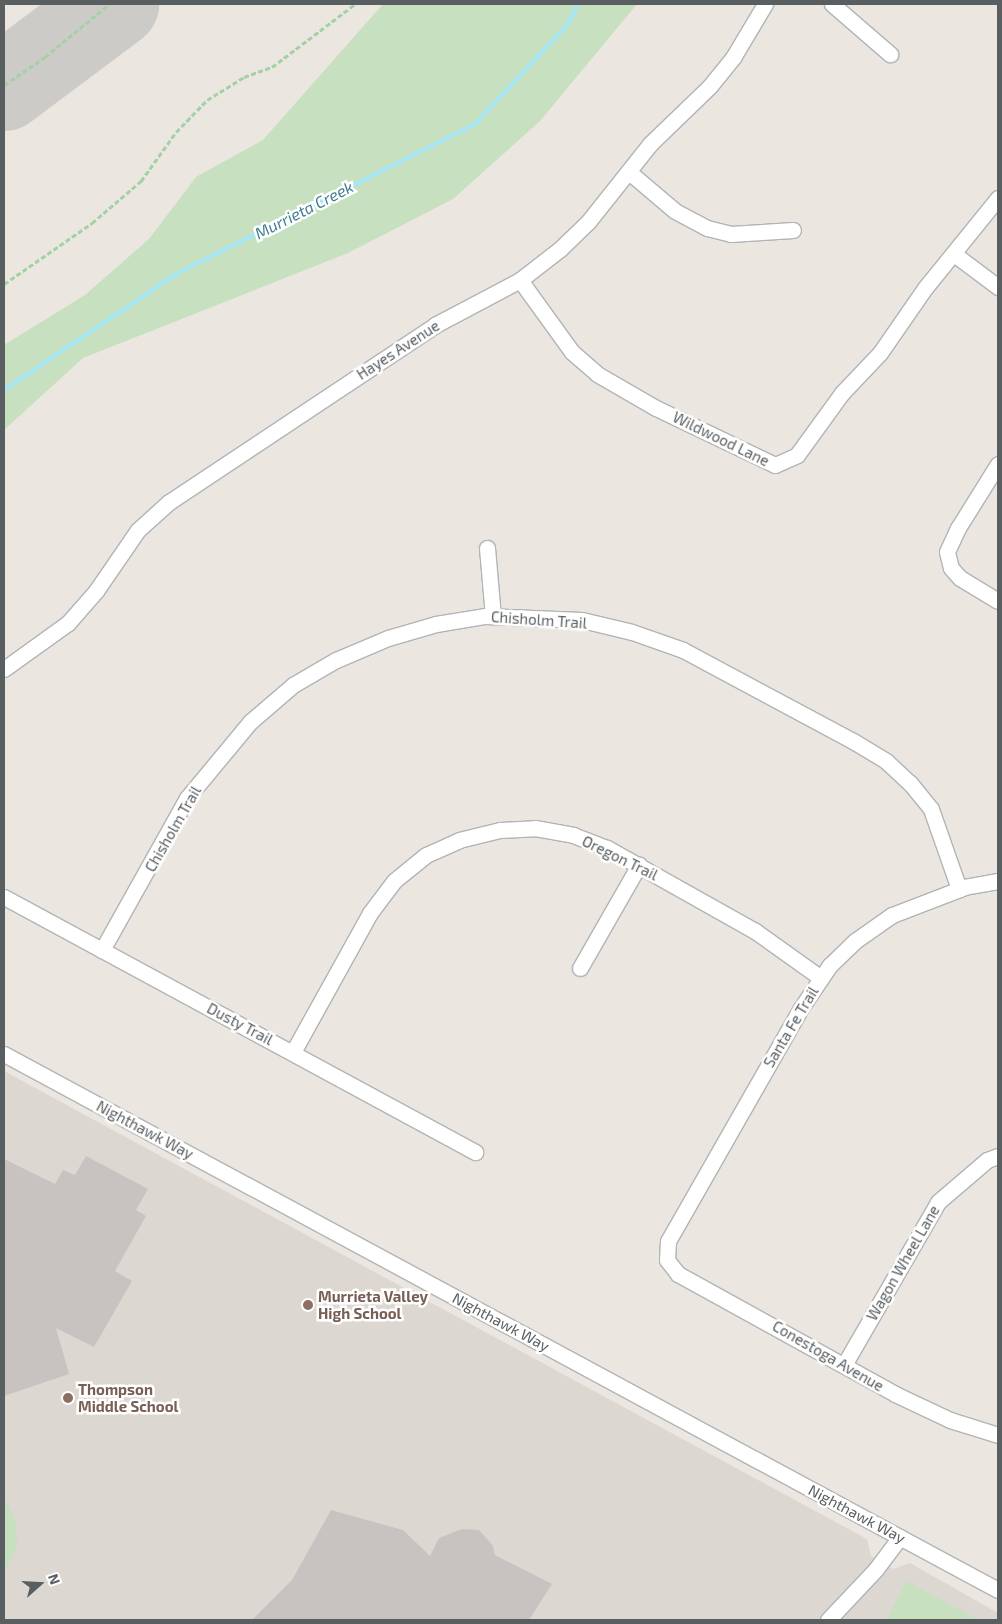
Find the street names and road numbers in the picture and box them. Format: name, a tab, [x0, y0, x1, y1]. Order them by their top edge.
street label: Hayes Avenue	[353, 316, 443, 384]
street label: Wildwood Lane	[670, 408, 772, 470]
street label: Chisholm Trail	[490, 608, 588, 632]
street label: Chisholm Trail	[141, 783, 205, 875]
street label: Oregon Trail	[579, 832, 661, 884]
street label: Santa Fe Trail	[760, 983, 822, 1071]
street label: Dusty Trail	[204, 999, 276, 1049]
street label: Nighthawk Way	[93, 1097, 197, 1163]
street label: Wagon Wheel Lane	[863, 1202, 943, 1324]
street label: Nighthawk Way	[449, 1289, 553, 1355]
street label: Conestoga Avenue	[769, 1317, 887, 1395]
street label: Nighthawk Way	[805, 1481, 909, 1547]

